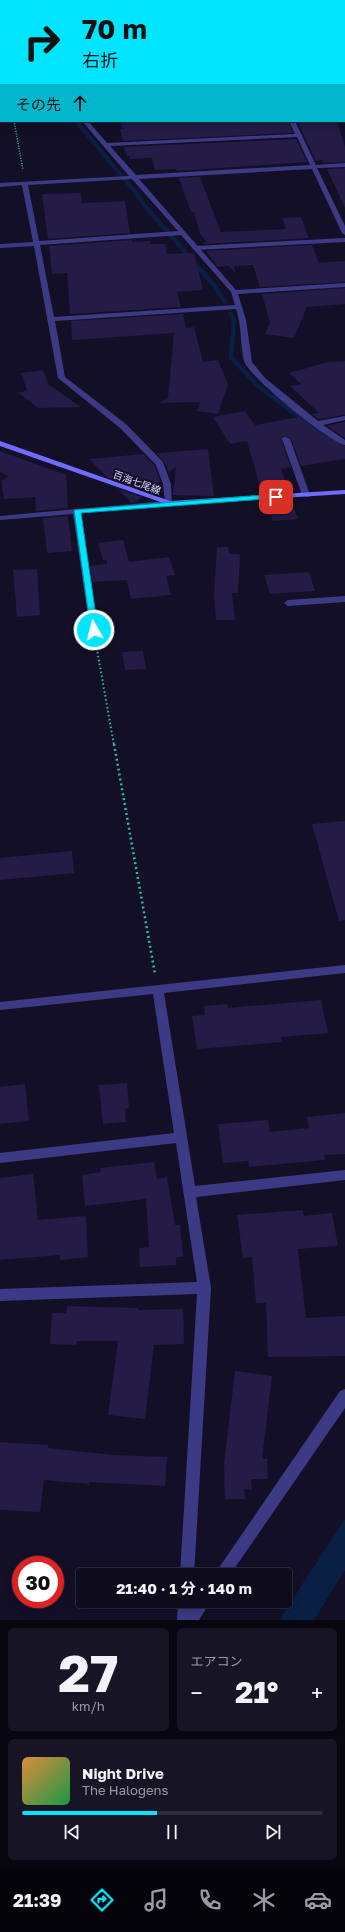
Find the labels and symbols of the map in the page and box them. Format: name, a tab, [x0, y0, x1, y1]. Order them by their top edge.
street label: 百海七尾線	[111, 468, 163, 496]
pin	[259, 480, 293, 514]
position arrow	[73, 609, 115, 651]
speed limit sign: 30	[12, 1556, 64, 1608]

